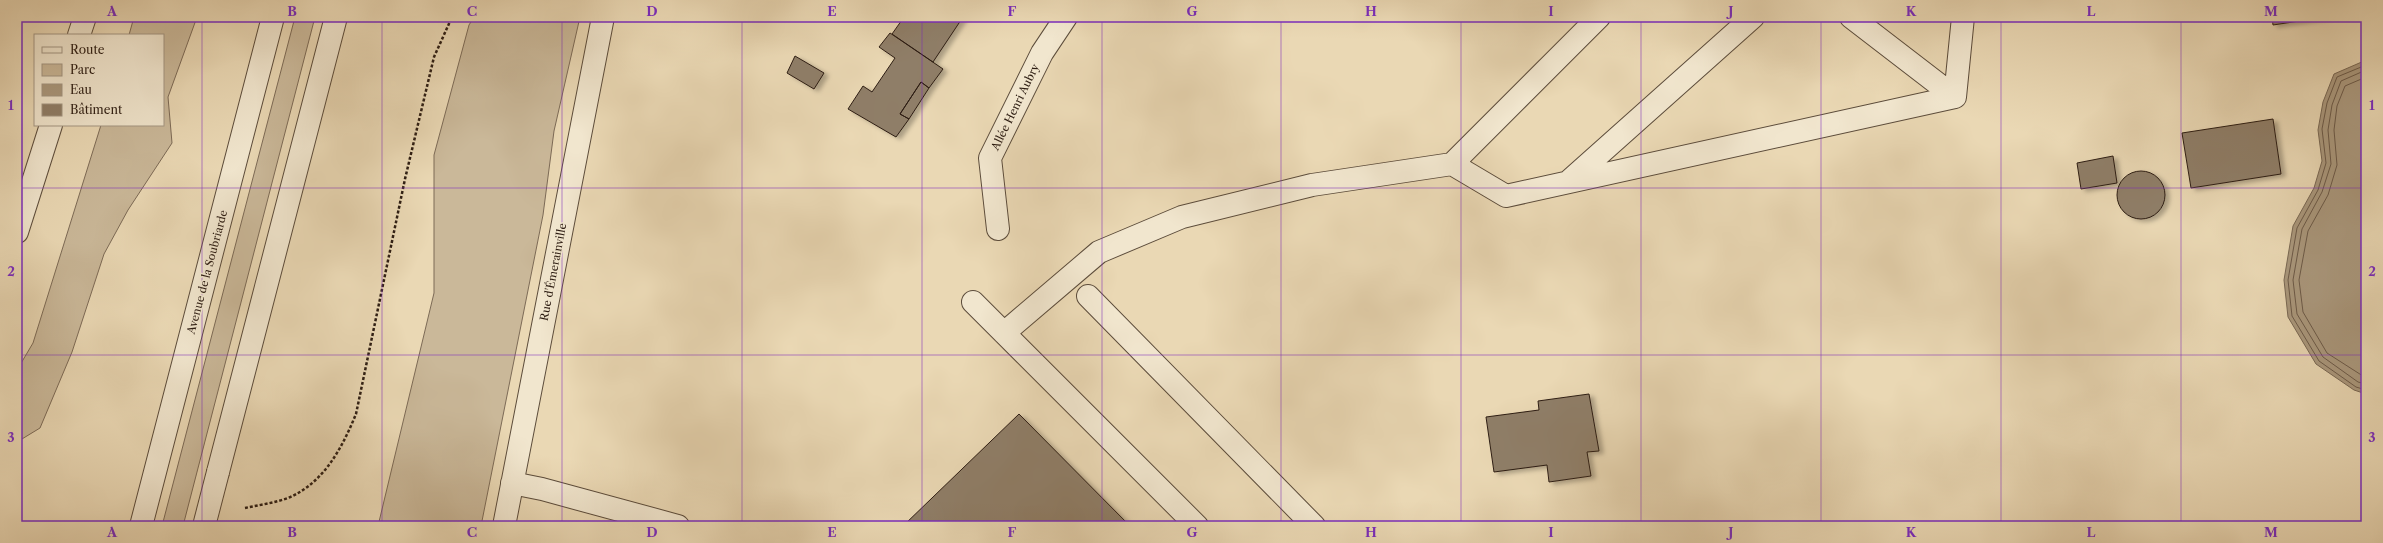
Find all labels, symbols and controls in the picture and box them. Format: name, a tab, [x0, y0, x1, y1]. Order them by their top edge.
text: A	[106, 3, 118, 19]
text: B	[287, 3, 297, 19]
text: C	[467, 3, 477, 19]
text: D	[646, 3, 658, 19]
text: E	[827, 3, 837, 19]
text: F	[1008, 3, 1017, 19]
text: G	[1186, 3, 1198, 19]
text: H	[1365, 3, 1377, 19]
text: I	[1548, 3, 1554, 19]
text: J	[1726, 3, 1734, 19]
text: K	[1906, 3, 1917, 19]
text: L	[2087, 3, 2096, 19]
text: M	[2264, 3, 2278, 19]
legend	[34, 34, 164, 126]
text: Route	[70, 42, 105, 57]
street label: Allée Henri Aubry	[987, 61, 1042, 154]
text: Parc	[70, 62, 95, 77]
text: Eau	[70, 82, 93, 97]
text: 1	[8, 97, 14, 113]
text: 1	[2369, 97, 2375, 113]
text: Bâtiment	[70, 102, 123, 117]
street label: Avenue de la Soubriarde	[183, 209, 230, 336]
street label: Rue d'Émerainville	[537, 222, 569, 322]
text: 2	[7, 263, 15, 279]
text: 2	[2368, 263, 2376, 279]
text: 3	[7, 429, 15, 445]
text: 3	[2368, 429, 2376, 445]
text: A	[106, 524, 118, 540]
text: B	[287, 524, 297, 540]
text: C	[467, 524, 477, 540]
text: D	[646, 524, 658, 540]
text: E	[827, 524, 837, 540]
text: F	[1008, 524, 1017, 540]
text: G	[1186, 524, 1198, 540]
text: H	[1365, 524, 1377, 540]
text: I	[1548, 524, 1554, 540]
text: J	[1726, 524, 1734, 540]
text: K	[1906, 524, 1917, 540]
text: L	[2087, 524, 2096, 540]
text: M	[2264, 524, 2278, 540]

